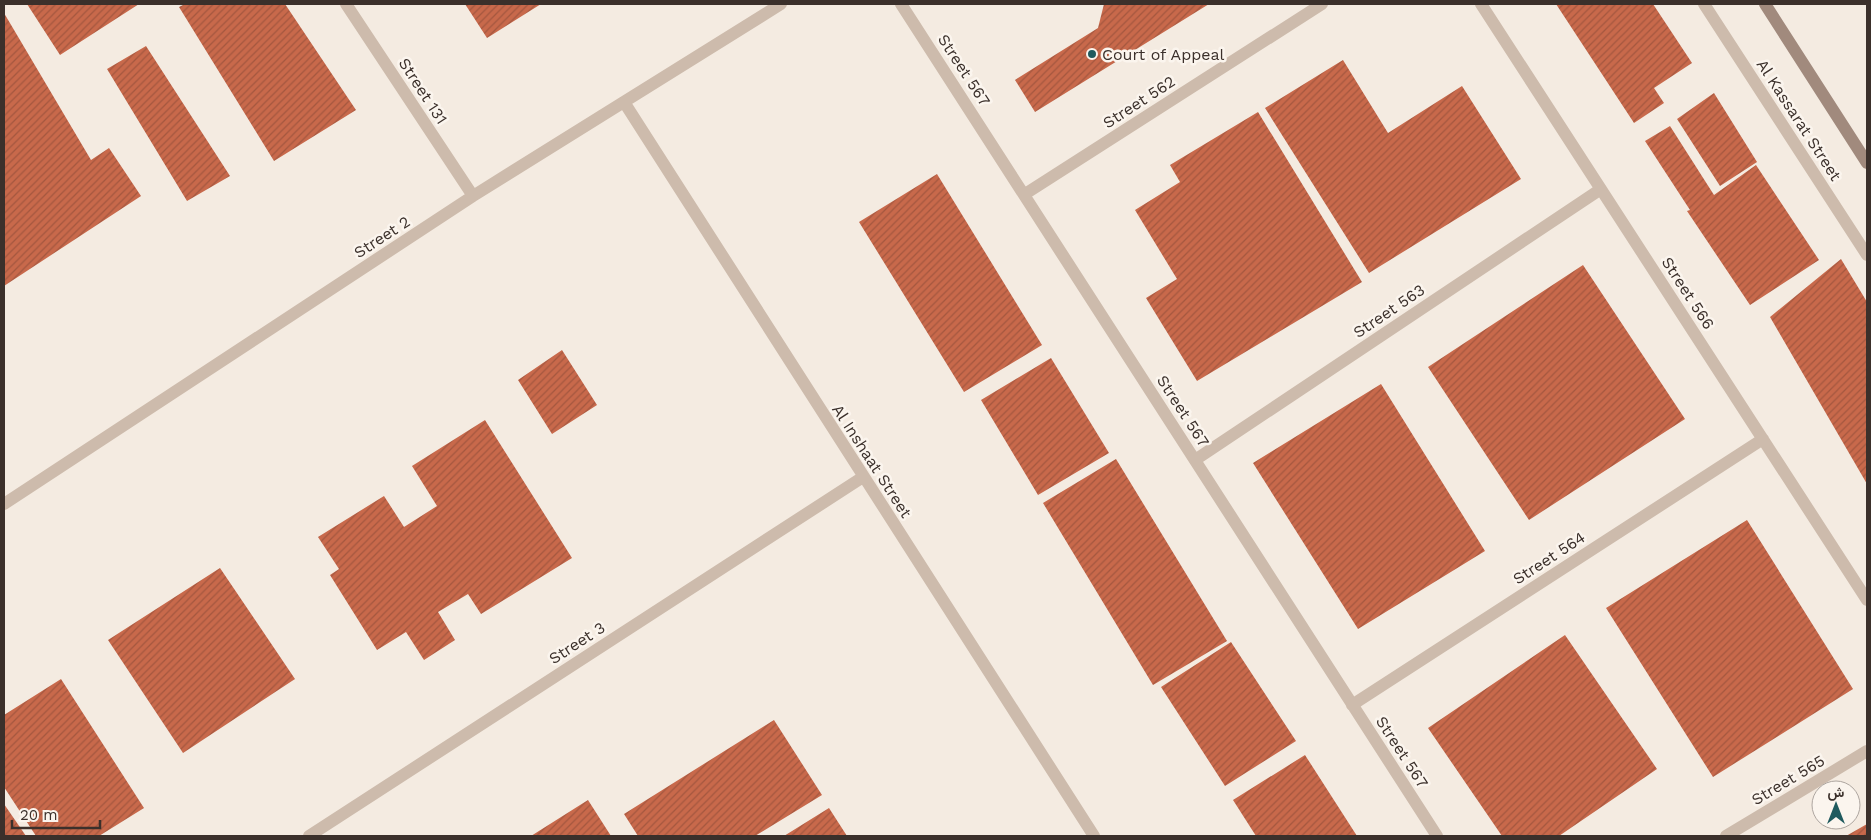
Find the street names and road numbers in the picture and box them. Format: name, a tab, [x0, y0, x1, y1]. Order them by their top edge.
street label: Street 567	[934, 31, 994, 109]
street label: Street 131	[395, 54, 451, 128]
street label: Al Kassarat Street	[1753, 56, 1846, 185]
street label: Street 562	[1099, 72, 1179, 132]
street label: Street 2	[350, 212, 414, 262]
street label: Street 566	[1658, 253, 1718, 333]
street label: Street 563	[1350, 280, 1428, 342]
street label: Street 567	[1153, 372, 1213, 450]
street label: Al Inshaat Street	[828, 401, 916, 522]
street label: Street 564	[1509, 527, 1589, 588]
street label: Street 3	[545, 618, 609, 668]
street label: Street 567	[1372, 713, 1432, 791]
street label: Street 565	[1748, 751, 1828, 809]

